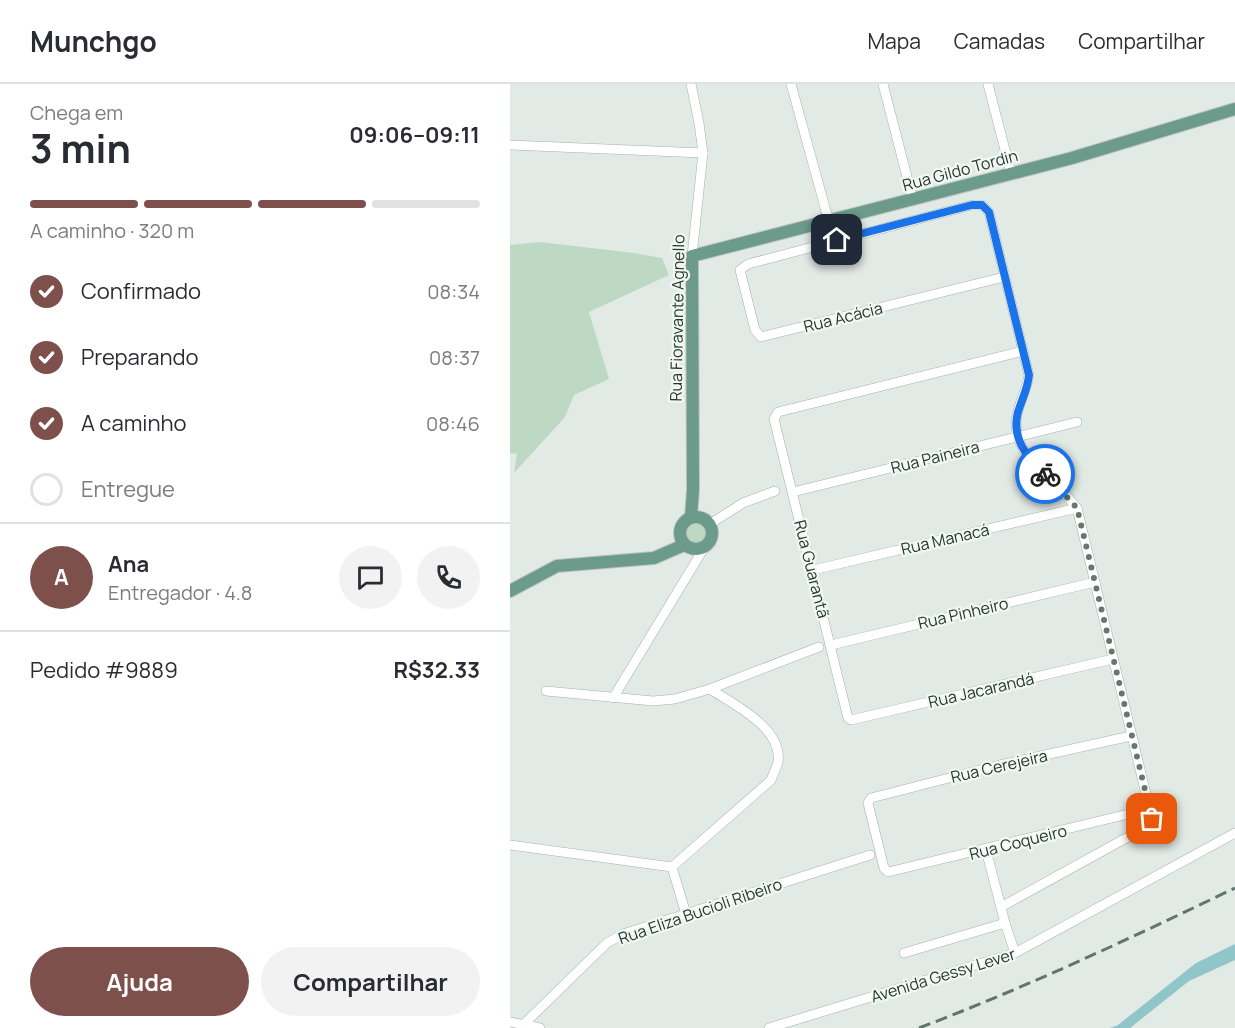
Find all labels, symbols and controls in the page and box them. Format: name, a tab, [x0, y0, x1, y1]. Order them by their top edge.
text: Munchgo	[30, 22, 157, 60]
text: Mapa	[867, 27, 921, 55]
text: Camadas	[954, 27, 1045, 55]
text: Compartilhar	[1078, 27, 1205, 55]
text: Chega em	[30, 99, 123, 126]
text: 09:06–09:11	[349, 120, 480, 150]
text: 3 min	[30, 121, 131, 175]
street label: Rua Gildo Tordin	[900, 144, 1020, 196]
pin	[811, 214, 862, 265]
text: A caminho · 320 m	[30, 217, 194, 244]
icon: home	[820, 223, 853, 256]
street label: Rua Fioravante Agnello	[665, 234, 689, 402]
icon: check	[30, 275, 63, 308]
text: Confirmado	[81, 276, 201, 306]
text: 08:34	[427, 278, 480, 305]
street label: Rua Acácia	[801, 297, 885, 337]
icon: check	[30, 341, 63, 374]
text: Preparando	[81, 342, 199, 372]
text: 08:37	[429, 344, 480, 371]
icon: check	[30, 407, 63, 440]
text: A caminho	[81, 408, 187, 438]
text: 08:46	[426, 410, 480, 437]
street label: Rua Paineira	[888, 435, 982, 479]
courier	[1015, 444, 1075, 504]
icon: bike	[1029, 458, 1062, 491]
text: Entregue	[81, 474, 175, 504]
street label: Rua Guarantã	[789, 518, 835, 620]
street label: Rua Manacá	[899, 518, 991, 560]
button: chat	[339, 546, 402, 609]
button: phone	[417, 546, 480, 609]
text: Ana	[108, 549, 149, 579]
text: A	[54, 562, 69, 592]
text: Entregador · 4.8	[108, 579, 252, 606]
street label: Rua Pinheiro	[916, 592, 1010, 634]
text: Pedido #9889	[30, 655, 178, 685]
text: R$32.33	[394, 655, 480, 685]
street label: Rua Jacarandá	[926, 667, 1036, 713]
street label: Rua Cerejeira	[948, 744, 1050, 788]
pin	[1126, 793, 1177, 844]
icon: bag	[1135, 802, 1168, 835]
street label: Rua Coqueiro	[967, 819, 1069, 865]
street label: Rua Eliza Bucioli Ribeiro	[615, 873, 785, 949]
street label: Avenida Gessy Lever	[868, 942, 1018, 1007]
button: Ajuda	[30, 947, 249, 1016]
button: Compartilhar	[261, 947, 480, 1016]

